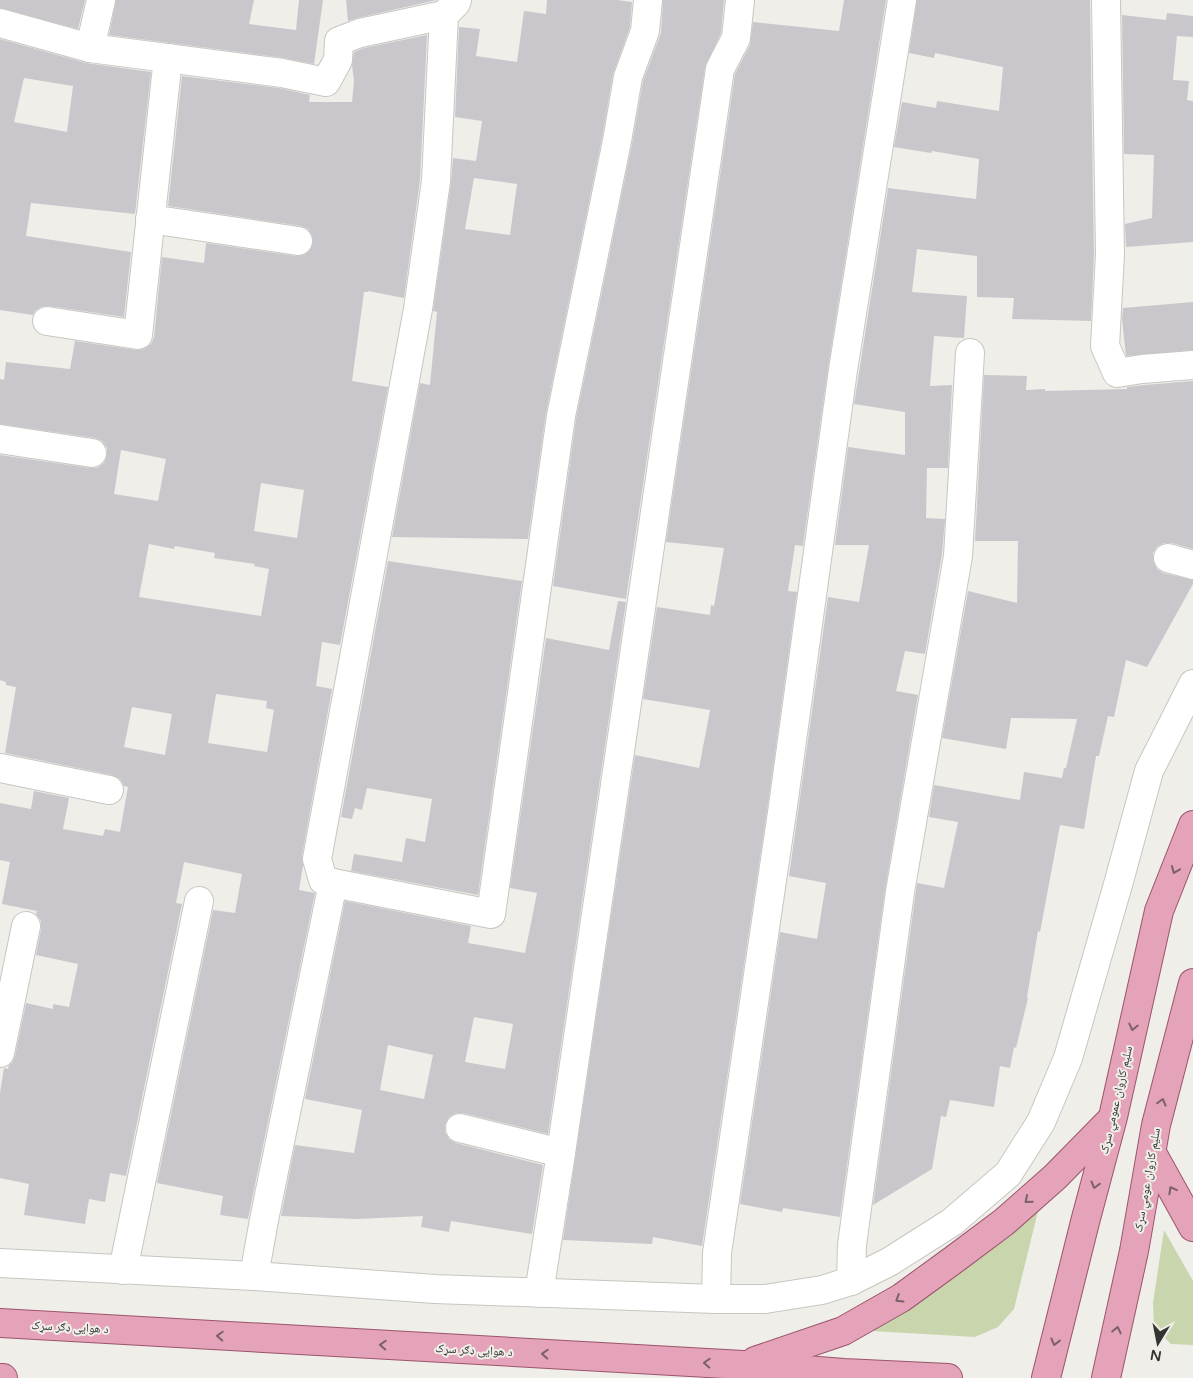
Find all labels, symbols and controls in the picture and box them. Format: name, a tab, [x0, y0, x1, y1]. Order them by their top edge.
one-way arrow	[1171, 865, 1181, 874]
one-way arrow	[1128, 1022, 1139, 1031]
street label: سلیم کاروان عمومي سړک	[1097, 1044, 1138, 1156]
one-way arrow	[1156, 1098, 1167, 1107]
street label: سلیم کاروان عومي سړک	[1131, 1127, 1166, 1234]
one-way arrow	[1090, 1180, 1100, 1188]
one-way arrow	[1169, 1187, 1179, 1196]
one-way arrow	[1025, 1195, 1034, 1203]
one-way arrow	[895, 1292, 904, 1302]
street label: د هوایی ډګر سړک	[31, 1318, 109, 1337]
north arrow	[1133, 1318, 1183, 1368]
one-way arrow	[1111, 1326, 1122, 1335]
one-way arrow	[216, 1330, 224, 1341]
one-way arrow	[1050, 1338, 1061, 1347]
one-way arrow	[378, 1339, 386, 1350]
street label: د هوایی ډګر سړک	[435, 1341, 513, 1360]
text: N	[1149, 1346, 1163, 1365]
one-way arrow	[541, 1348, 549, 1359]
one-way arrow	[703, 1357, 711, 1368]

